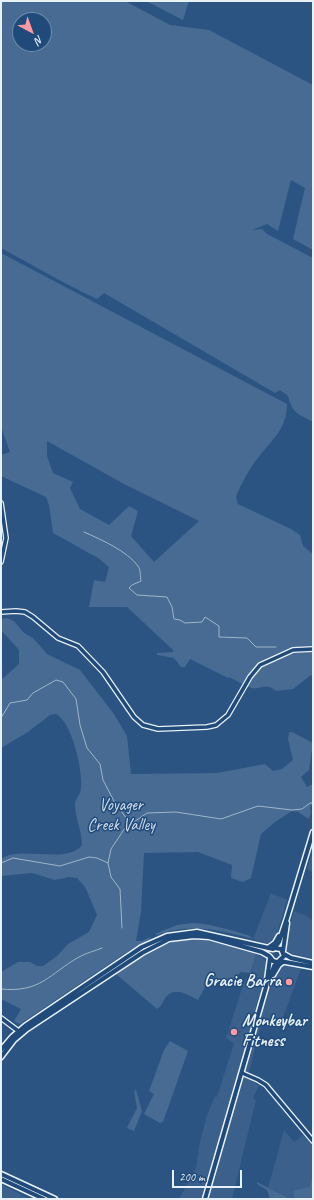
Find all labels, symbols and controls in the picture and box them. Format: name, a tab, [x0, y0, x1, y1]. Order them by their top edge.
north arrow	[12, 12, 52, 52]
text: N	[32, 33, 46, 48]
park label: Voyager Creek Valley	[87, 796, 155, 836]
place label: Gracie Barra	[204, 972, 281, 992]
marker: Gracie Barra	[284, 977, 294, 987]
place label: Monkeybar Fitness	[242, 1012, 307, 1052]
marker: Monkeybar Fitness	[229, 1027, 239, 1037]
scale bar	[174, 1162, 244, 1188]
text: 200 m	[179, 1169, 205, 1185]

